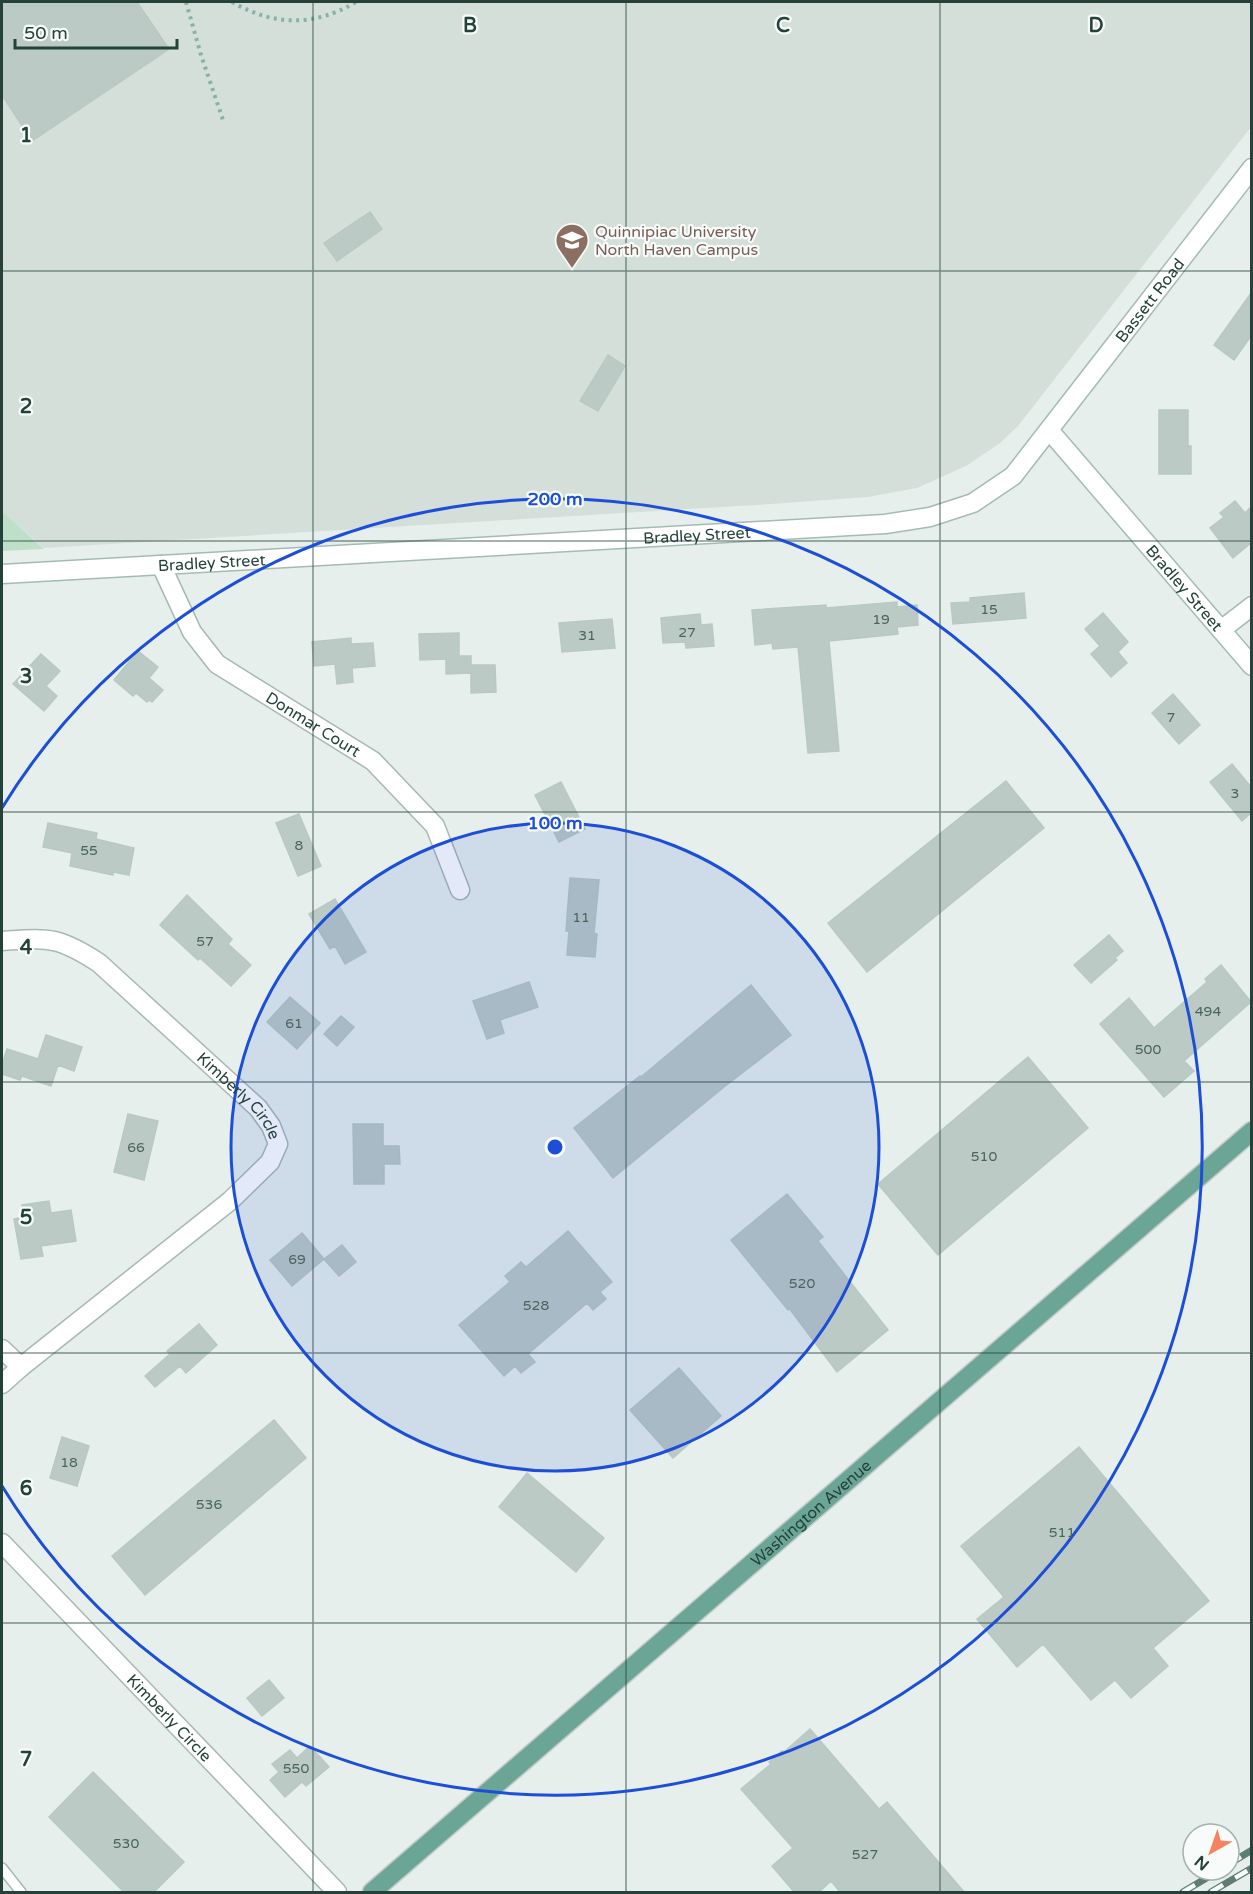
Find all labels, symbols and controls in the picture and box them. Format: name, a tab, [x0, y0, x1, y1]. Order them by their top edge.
scale bar	[15, 12, 177, 50]
text: B	[463, 14, 477, 38]
text: C	[776, 14, 790, 38]
text: D	[1088, 14, 1104, 38]
text: 50 m	[24, 22, 68, 44]
text: 1	[20, 124, 32, 148]
school or university icon: Quinnipiac University North Haven Campus	[554, 222, 590, 269]
place label: Quinnipiac University North Haven Campus	[595, 222, 758, 260]
street label: Bassett Road	[1111, 255, 1189, 347]
text: 2	[20, 395, 32, 419]
text: 200 m	[527, 488, 583, 510]
street label: Bradley Street	[643, 523, 751, 549]
street label: Bradley Street	[1141, 541, 1227, 636]
street label: Bradley Street	[157, 550, 266, 576]
house number: 15	[980, 601, 998, 618]
house number: 19	[872, 611, 890, 628]
house number: 27	[678, 624, 696, 641]
house number: 31	[578, 627, 596, 644]
text: 3	[20, 665, 32, 689]
street label: Donmar Court	[262, 688, 364, 762]
house number: 7	[1167, 709, 1175, 726]
house number: 3	[1231, 785, 1239, 802]
text: 100 m	[527, 812, 583, 834]
house number: 8	[295, 837, 304, 854]
house number: 55	[80, 842, 98, 859]
house number: 11	[572, 909, 590, 926]
house number: 57	[196, 933, 214, 950]
text: 4	[20, 936, 33, 960]
house number: 494	[1195, 1003, 1221, 1020]
house number: 61	[285, 1015, 303, 1032]
house number: 500	[1135, 1041, 1161, 1058]
street label: Kimberly Circle	[192, 1048, 284, 1142]
centre of rings	[545, 1137, 565, 1157]
house number: 66	[127, 1139, 145, 1156]
house number: 510	[971, 1148, 997, 1165]
text: 5	[20, 1206, 32, 1230]
house number: 69	[288, 1251, 306, 1268]
house number: 520	[789, 1275, 815, 1292]
house number: 528	[523, 1297, 549, 1314]
house number: 18	[60, 1454, 78, 1471]
street label: Washington Avenue	[747, 1456, 876, 1571]
text: 6	[20, 1477, 32, 1501]
house number: 536	[196, 1496, 222, 1513]
house number: 511	[1049, 1524, 1075, 1541]
street label: Kimberly Circle	[122, 1670, 216, 1766]
text: 7	[20, 1748, 32, 1772]
house number: 550	[283, 1760, 309, 1777]
north arrow	[1181, 1822, 1241, 1882]
house number: 530	[113, 1835, 139, 1852]
house number: 527	[852, 1846, 878, 1863]
text: N	[1191, 1851, 1213, 1875]

